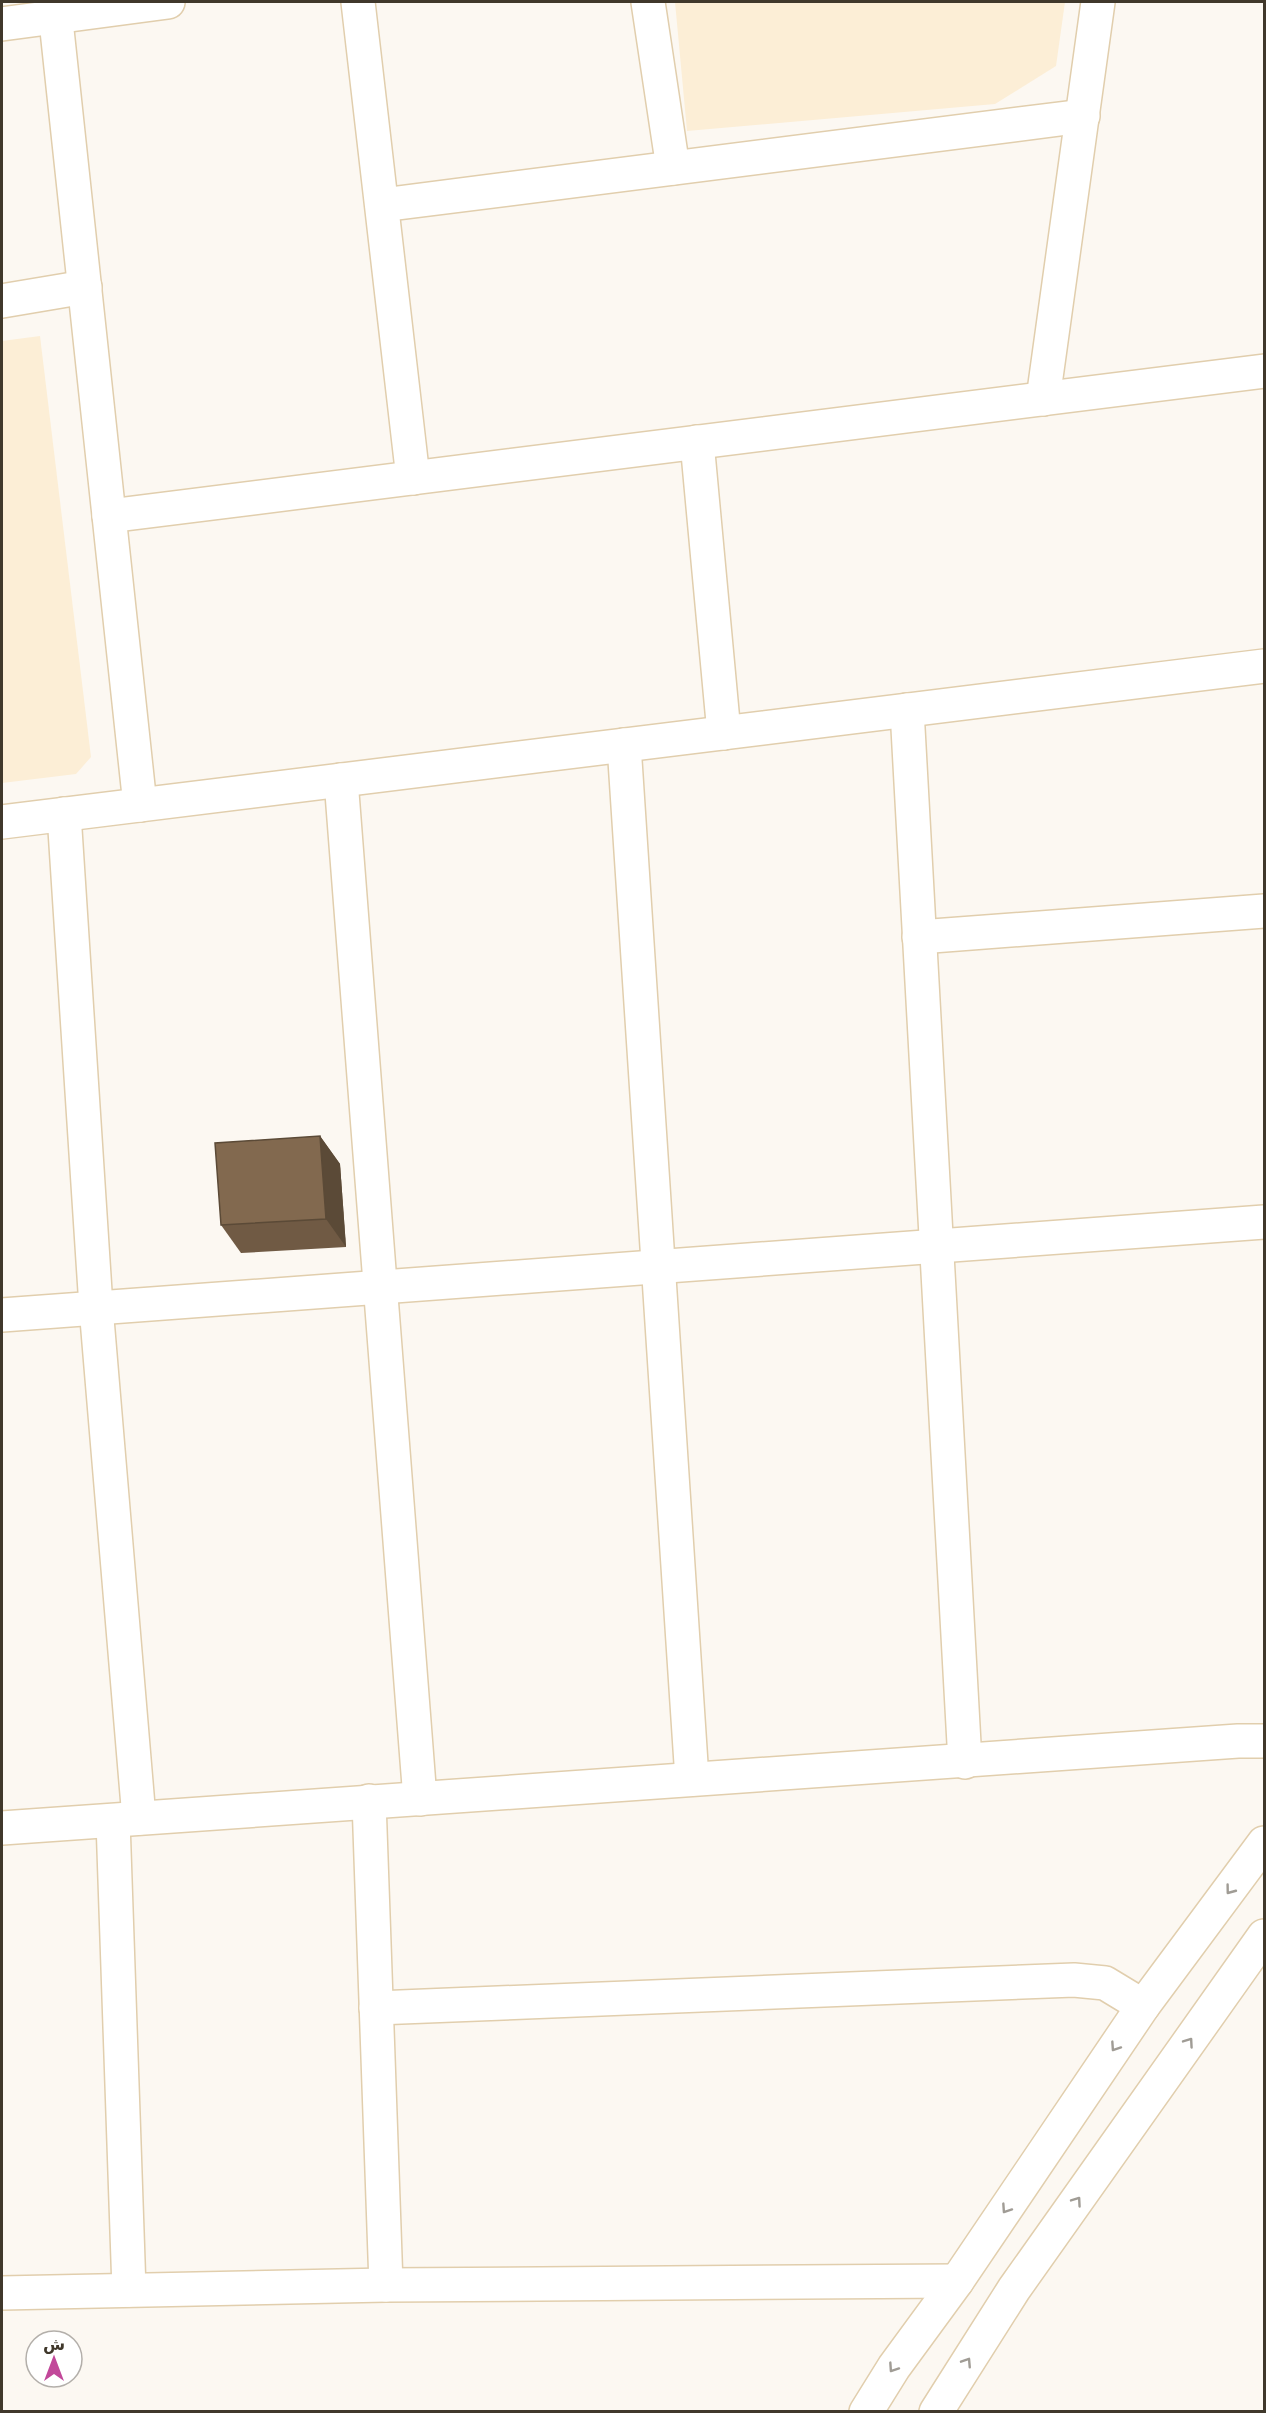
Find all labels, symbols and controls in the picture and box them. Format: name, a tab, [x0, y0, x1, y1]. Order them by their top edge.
one-way arrow	[1226, 1883, 1237, 1894]
one-way arrow	[1182, 2037, 1193, 2048]
one-way arrow	[1111, 2041, 1122, 2052]
one-way arrow	[1069, 2196, 1080, 2207]
one-way arrow	[1002, 2202, 1013, 2213]
north arrow	[24, 2329, 84, 2389]
text: ش	[43, 2335, 65, 2354]
one-way arrow	[960, 2358, 972, 2368]
one-way arrow	[889, 2362, 900, 2373]

